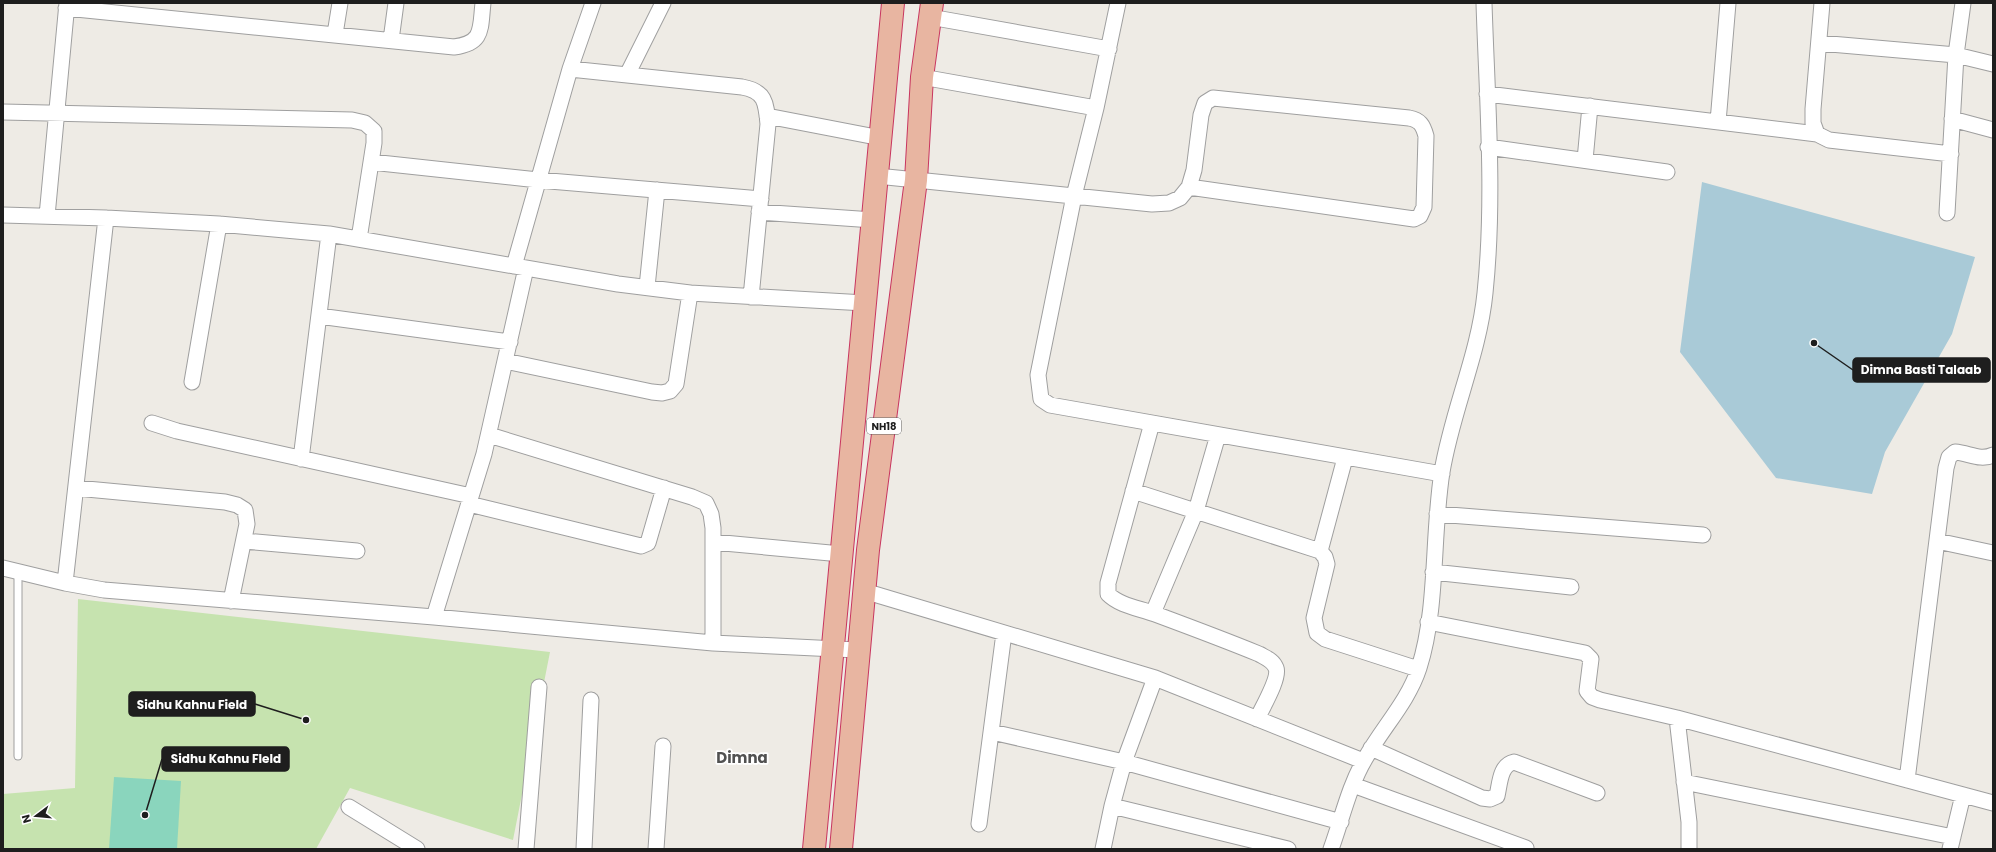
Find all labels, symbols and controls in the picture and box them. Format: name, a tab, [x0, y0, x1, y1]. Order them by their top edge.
callout: Dimna Basti Talaab	[1853, 358, 1990, 382]
text: Dimna Basti Talaab	[1861, 361, 1981, 378]
road number: NH18	[867, 418, 901, 434]
callout: Sidhu Kahnu Field	[129, 692, 255, 716]
text: Sidhu Kahnu Field	[137, 696, 247, 713]
callout: Sidhu Kahnu FIeld	[162, 747, 289, 771]
district label: Dimna	[716, 747, 768, 768]
text: Sidhu Kahnu FIeld	[171, 750, 281, 767]
north arrow	[16, 796, 56, 836]
text: N	[18, 813, 35, 825]

